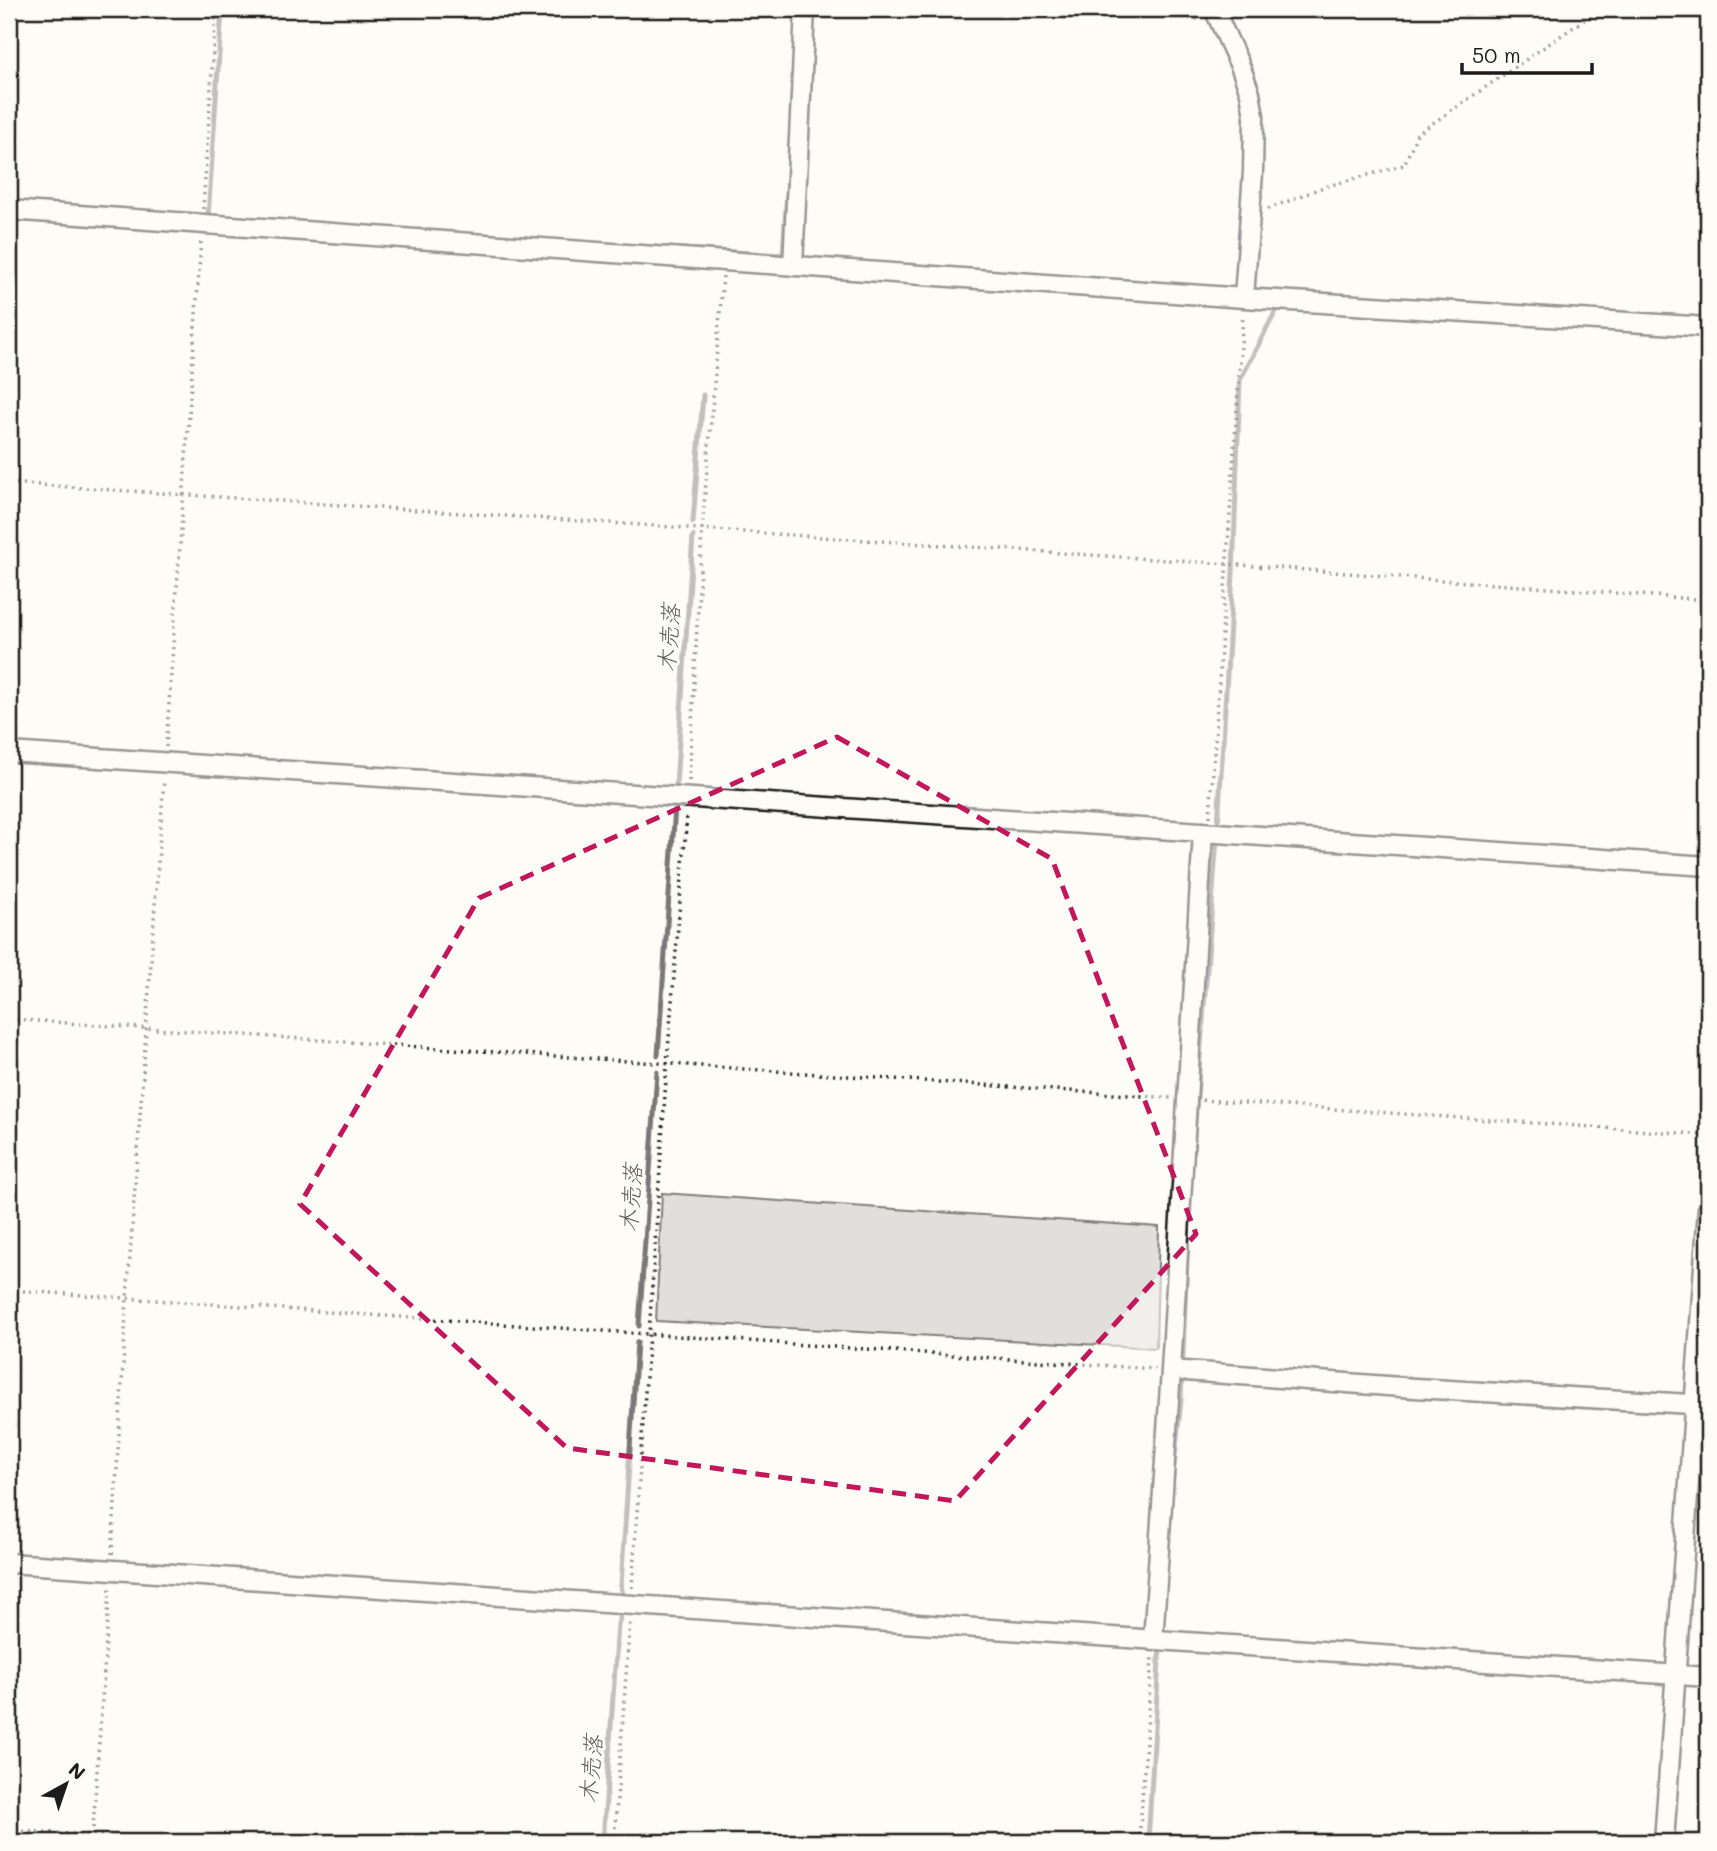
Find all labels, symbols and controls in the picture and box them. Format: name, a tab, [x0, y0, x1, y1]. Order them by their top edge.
scale bar	[1462, 32, 1591, 76]
text: 50 m	[1472, 41, 1521, 68]
water label: 木売落	[651, 600, 686, 673]
water label: 木売落	[613, 1160, 648, 1233]
water label: 木売落	[572, 1731, 608, 1805]
north arrow	[32, 1750, 102, 1820]
text: N	[64, 1756, 91, 1785]

